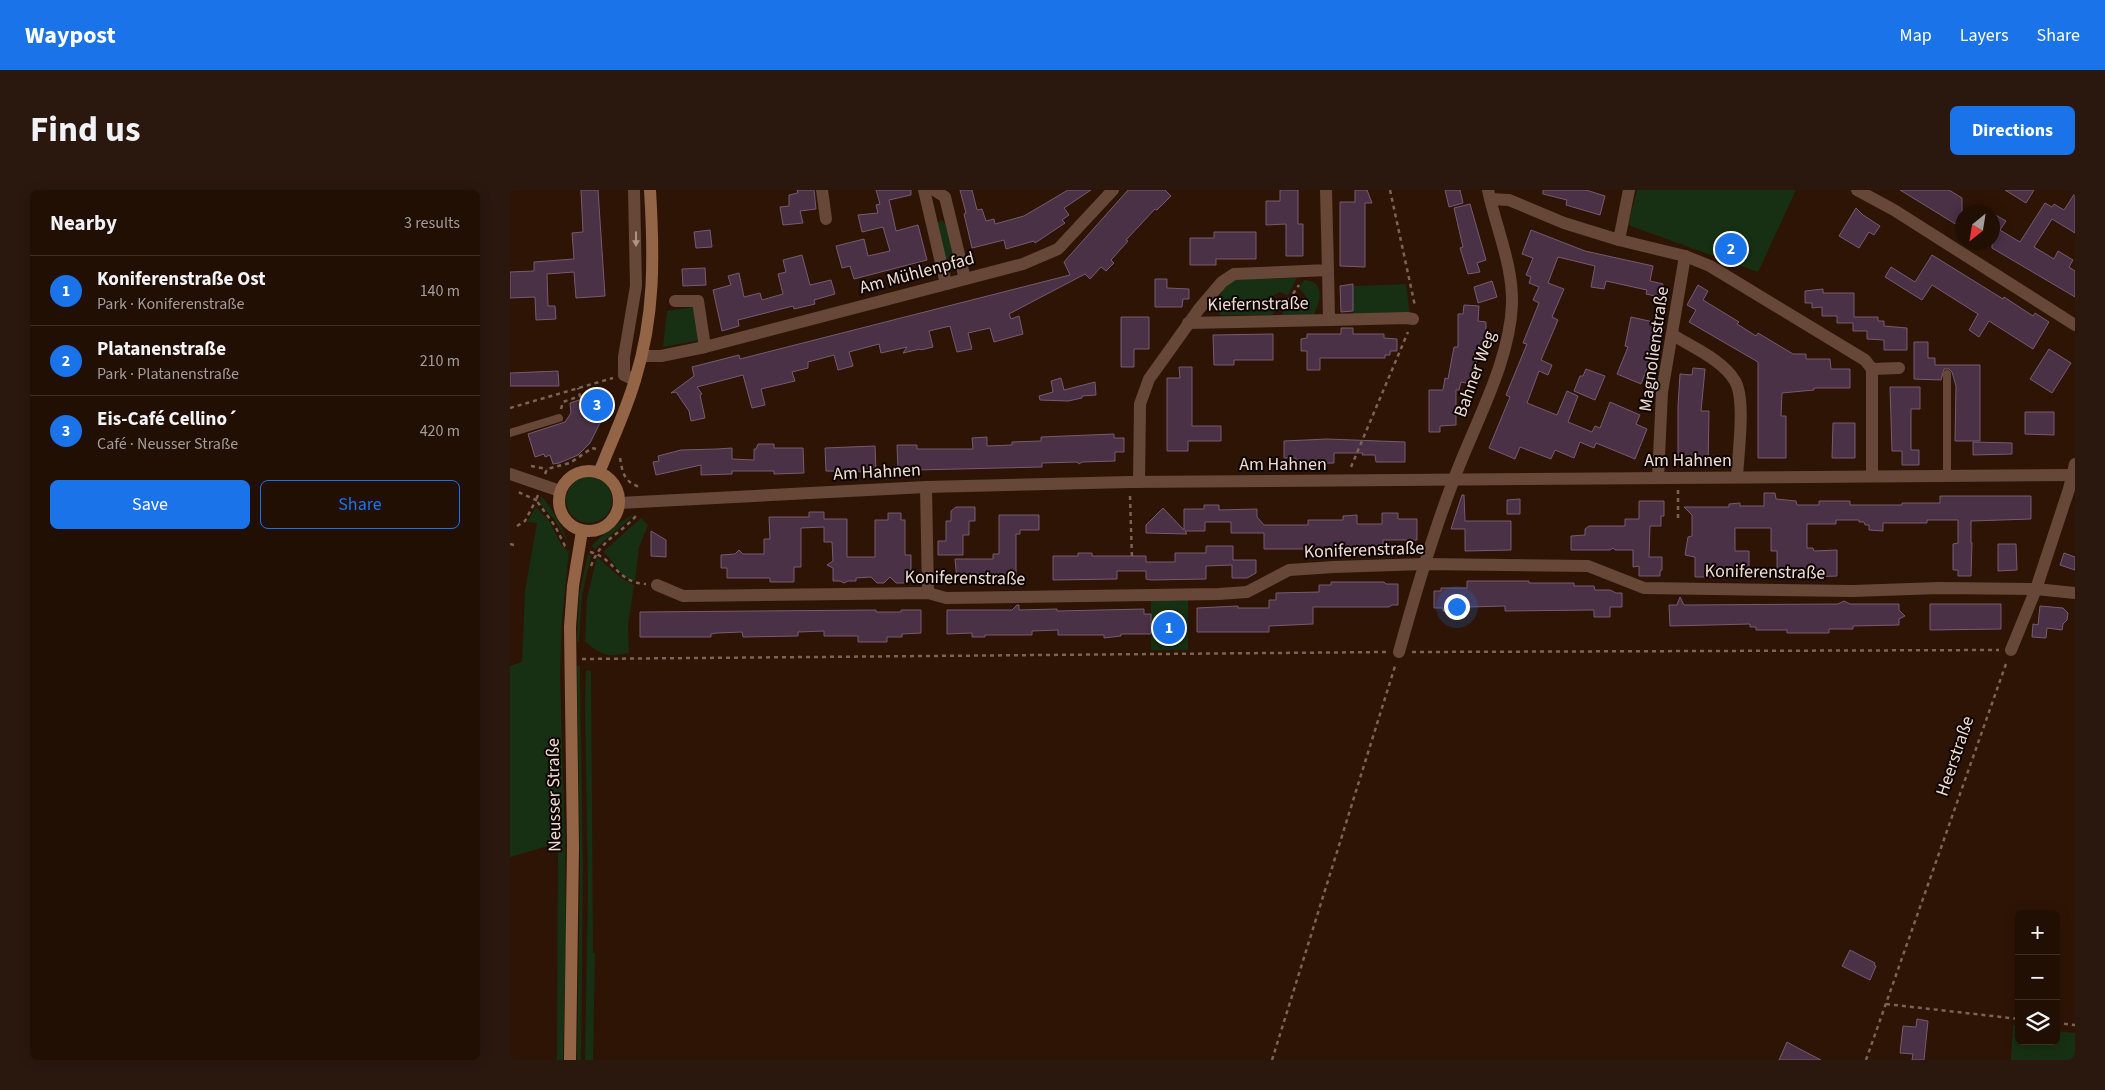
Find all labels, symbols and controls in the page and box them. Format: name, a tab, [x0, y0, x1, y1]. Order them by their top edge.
text: Waypost	[25, 18, 116, 53]
text: Map	[1900, 23, 1932, 48]
text: Layers	[1960, 23, 2009, 48]
text: Share	[2037, 23, 2080, 48]
text: Find us	[30, 105, 140, 155]
button: Directions	[1950, 106, 2075, 155]
north arrow	[1955, 205, 2000, 250]
text: Nearby	[50, 208, 117, 238]
text: 3 results	[404, 212, 460, 234]
pin: 2	[1715, 230, 1747, 268]
one-way arrow	[632, 231, 640, 247]
street label: Am Mühlenpfad	[857, 246, 977, 300]
text: Koniferenstraße Ost	[97, 266, 266, 293]
text: 1	[62, 280, 70, 302]
text: 140 m	[420, 280, 460, 302]
street label: Magnolienstraße	[1633, 285, 1675, 413]
street label: Kiefernstraße	[1207, 291, 1309, 317]
text: Park · Koniferenstraße	[97, 293, 245, 315]
street label: Bahner Weg	[1448, 327, 1502, 421]
text: Platanenstraße	[97, 336, 226, 363]
text: 2	[62, 350, 70, 372]
text: 210 m	[420, 350, 460, 372]
text: Park · Platanenstraße	[97, 363, 239, 385]
pin: 3	[581, 386, 613, 424]
text: Eis-Café Cellino´	[97, 406, 238, 433]
text: 3	[62, 420, 70, 442]
text: 420 m	[420, 420, 460, 442]
text: Café · Neusser Straße	[97, 433, 238, 455]
street label: Am Hahnen	[1644, 448, 1732, 473]
street label: Am Hahnen	[1239, 452, 1327, 477]
street label: Am Hahnen	[833, 457, 921, 487]
button: Save	[50, 480, 250, 529]
button: Share	[260, 480, 460, 529]
street label: Koniferenstraße	[1303, 535, 1425, 565]
street label: Koniferenstraße	[1704, 558, 1826, 586]
street label: Koniferenstraße	[904, 564, 1026, 592]
your location	[1444, 594, 1470, 620]
pin: 1	[1153, 609, 1185, 647]
street label: Heerstraße	[1930, 713, 1980, 799]
street label: Neusser Straße	[541, 738, 567, 852]
map controls	[2015, 910, 2060, 1045]
button: +	[2015, 910, 2060, 955]
button: −	[2015, 955, 2060, 1000]
button: layers	[2015, 1000, 2060, 1045]

